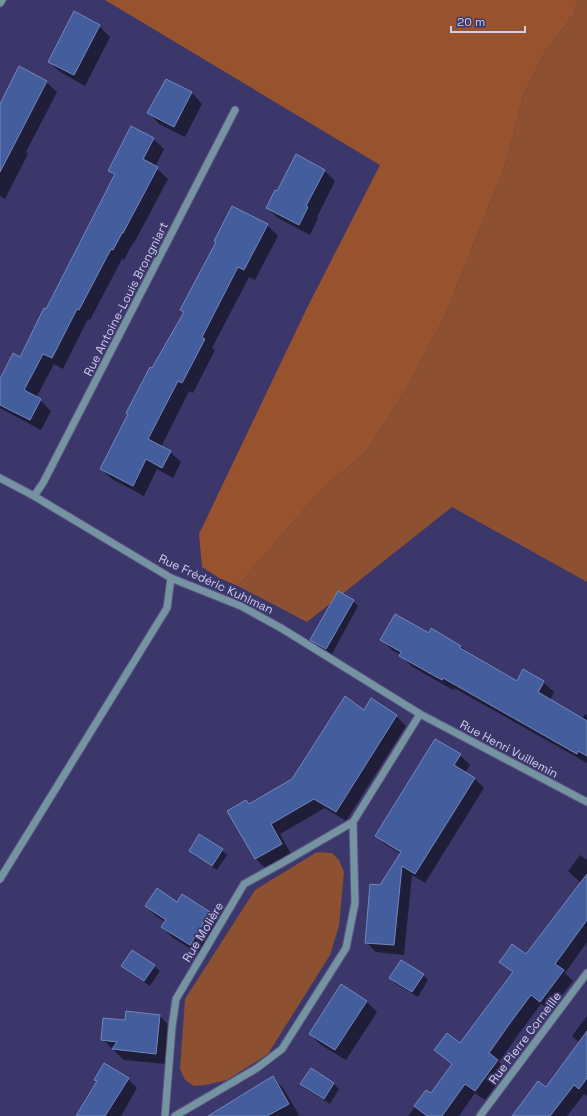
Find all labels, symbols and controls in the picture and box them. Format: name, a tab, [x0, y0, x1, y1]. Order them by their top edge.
scale bar	[451, 8, 525, 34]
text: 20 m	[457, 14, 485, 30]
street label: Rue Antoine-Louis Brongniart	[80, 219, 172, 379]
street label: Rue Frédéric Kuhlman	[156, 550, 276, 618]
street label: Rue Henri Vuillemin	[457, 716, 561, 782]
street label: Rue Molière	[179, 899, 227, 965]
street label: Rue Pierre Corneille	[485, 989, 565, 1087]

